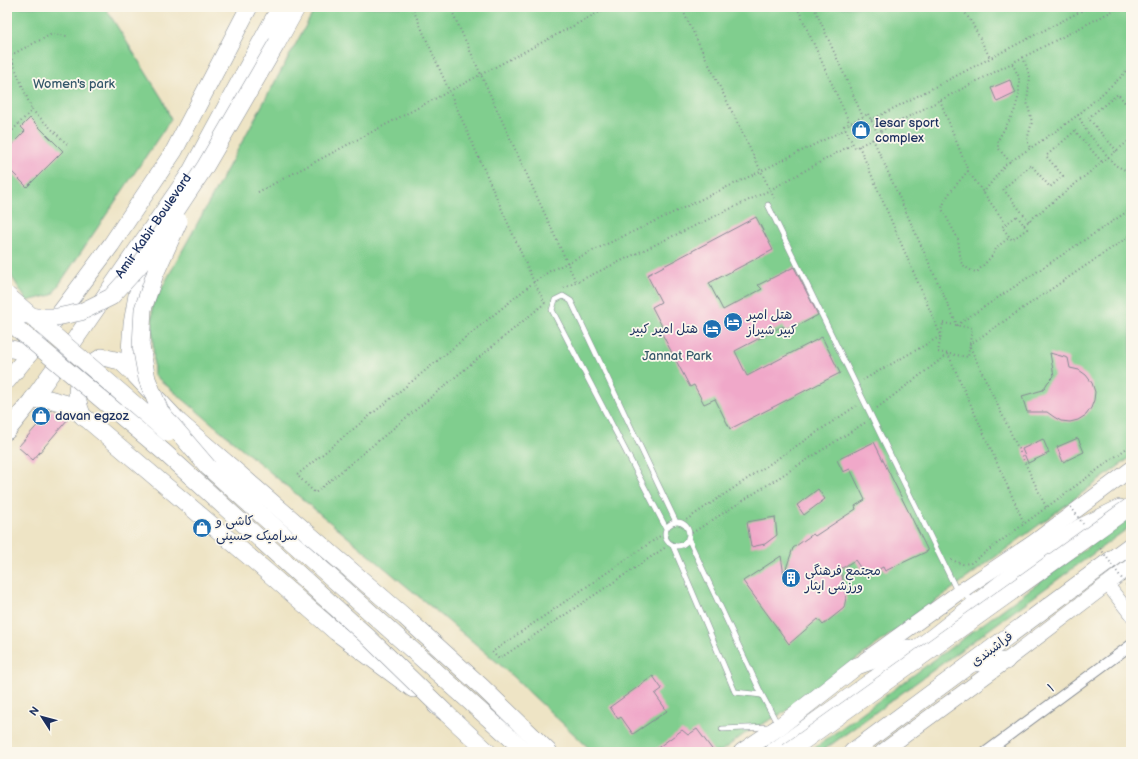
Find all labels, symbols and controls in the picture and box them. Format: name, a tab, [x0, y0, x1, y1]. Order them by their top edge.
park label: Women's park	[33, 76, 116, 92]
place label: Iesar sport complex	[875, 115, 939, 146]
shop icon: Iesar sport complex	[850, 119, 872, 141]
street label: Amir Kabir Boulevard	[112, 171, 195, 281]
place label: هتل امیر کبیر شیراز	[746, 307, 797, 338]
hotel icon: هتل امیر کبیر شیراز	[722, 311, 744, 333]
hotel icon: هتل امیر کبیر	[701, 318, 723, 340]
place label: هتل امیر کبیر	[629, 321, 698, 337]
park label: Jannat Park	[642, 348, 712, 364]
shop icon: davan egzoz	[30, 405, 52, 427]
place label: davan egzoz	[55, 408, 130, 424]
place label: کاشی و سرامیک حسینی	[215, 513, 298, 545]
shop icon: کاشی و سرامیک حسینی	[191, 517, 213, 539]
place label: مجتمع فرهنگی ورزشی ایثار	[804, 563, 881, 595]
building icon: مجتمع فرهنگی ورزشی ایثار	[780, 567, 802, 589]
street label: فراشبندی	[968, 628, 1016, 670]
street label: ۱	[1044, 680, 1058, 696]
north arrow	[22, 697, 62, 737]
text: N	[27, 704, 42, 719]

